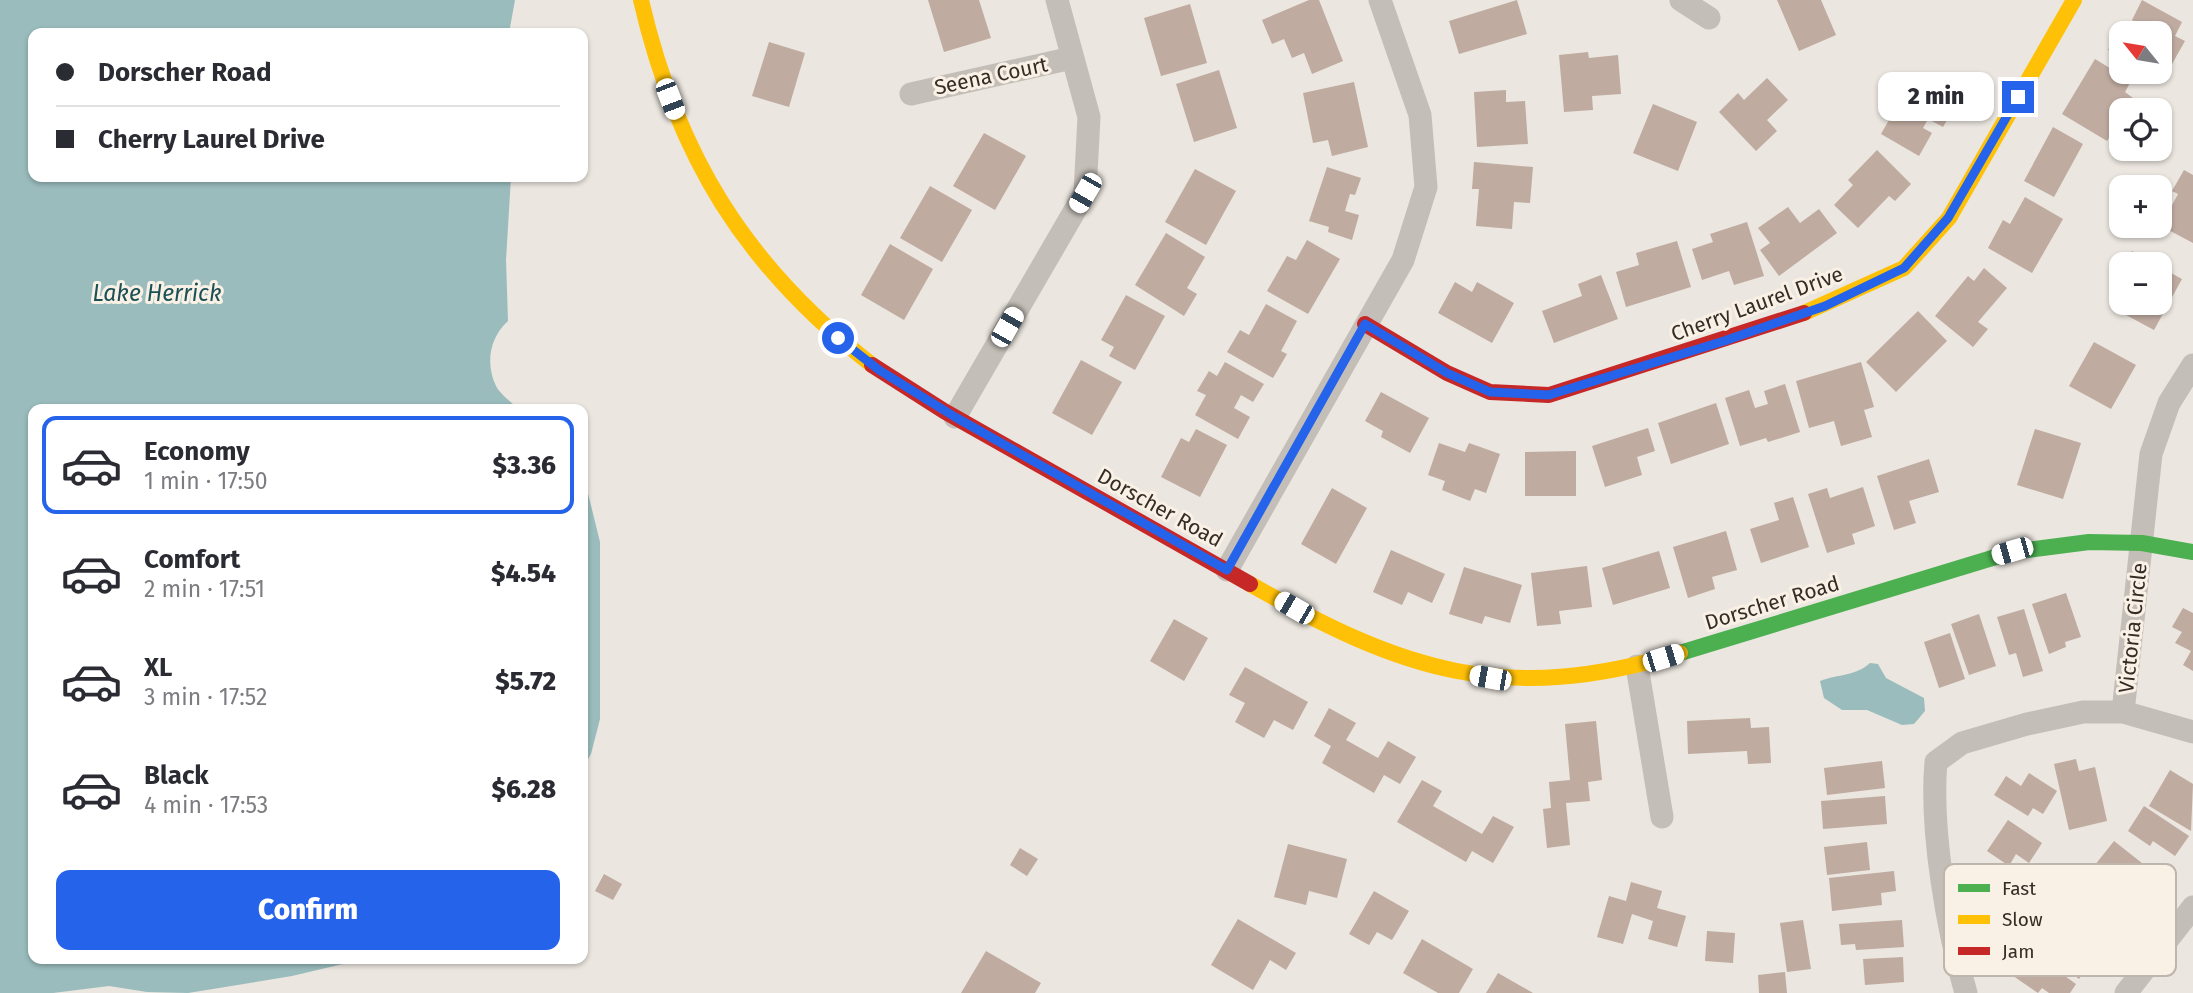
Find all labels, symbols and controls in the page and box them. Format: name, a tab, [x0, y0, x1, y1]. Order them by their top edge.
north arrow	[2109, 21, 2172, 84]
map controls	[2109, 21, 2172, 315]
street label: Seena Court	[932, 51, 1050, 101]
text: Dorscher Road	[98, 57, 272, 88]
callout: 2 min	[1878, 72, 1994, 122]
car	[653, 76, 688, 122]
route end	[2002, 81, 2034, 113]
text: 2 min	[1908, 82, 1964, 110]
button: locate	[2109, 98, 2172, 161]
text: Cherry Laurel Drive	[98, 124, 325, 155]
car	[1066, 170, 1105, 216]
button: +	[2109, 175, 2172, 238]
button: −	[2109, 252, 2172, 315]
street label: Cherry Laurel Drive	[1667, 261, 1847, 347]
water label: Lake Herrick	[93, 279, 221, 307]
car	[988, 304, 1027, 350]
route start	[822, 322, 854, 354]
icon: car	[60, 434, 123, 497]
text: Economy	[144, 436, 250, 467]
text: $3.36	[493, 450, 556, 481]
street label: Dorscher Road	[1093, 463, 1227, 553]
text: 1 min · 17:50	[144, 467, 268, 495]
car	[1989, 535, 2036, 567]
icon: car	[60, 542, 123, 605]
text: Comfort	[144, 544, 240, 575]
text: $4.54	[491, 558, 556, 589]
street label: Victoria Circle	[2113, 562, 2153, 694]
street label: Dorscher Road	[1702, 570, 1842, 636]
text: 2 min · 17:51	[144, 575, 265, 603]
car	[1271, 588, 1318, 628]
car	[1640, 642, 1687, 674]
icon: car	[60, 650, 123, 713]
text: XL	[144, 652, 172, 683]
car	[1468, 664, 1513, 692]
text: $5.72	[495, 666, 556, 697]
text: 3 min · 17:52	[144, 683, 267, 711]
icon: car	[60, 758, 123, 821]
text: Black	[144, 760, 209, 791]
text: $6.28	[491, 774, 556, 805]
text: 4 min · 17:53	[144, 791, 268, 819]
legend	[1944, 864, 2176, 976]
button: Confirm	[56, 870, 560, 950]
text: Fast	[2002, 877, 2036, 900]
text: Slow	[2002, 908, 2043, 931]
text: Jam	[2002, 940, 2034, 963]

